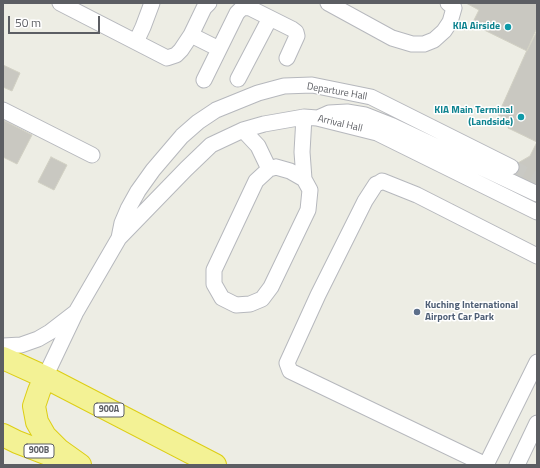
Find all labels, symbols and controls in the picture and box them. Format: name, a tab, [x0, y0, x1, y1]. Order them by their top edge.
scale bar	[10, 8, 102, 34]
text: 50 m	[15, 13, 41, 32]
place label: KIA Airside	[453, 21, 500, 33]
marker: KIA Airside	[503, 22, 513, 32]
street label: Departure Hall	[306, 81, 368, 103]
place label: KIA Main Terminal (Landside)	[434, 105, 513, 128]
marker: KIA Main Terminal (Landside)	[516, 112, 526, 122]
street label: Arrival Hall	[316, 113, 364, 135]
place label: Kuching International Airport Car Park	[425, 300, 518, 324]
marker: Kuching International Airport Car Park	[412, 307, 422, 317]
road number: 900A	[94, 403, 124, 417]
road number: 900B	[24, 444, 54, 458]

